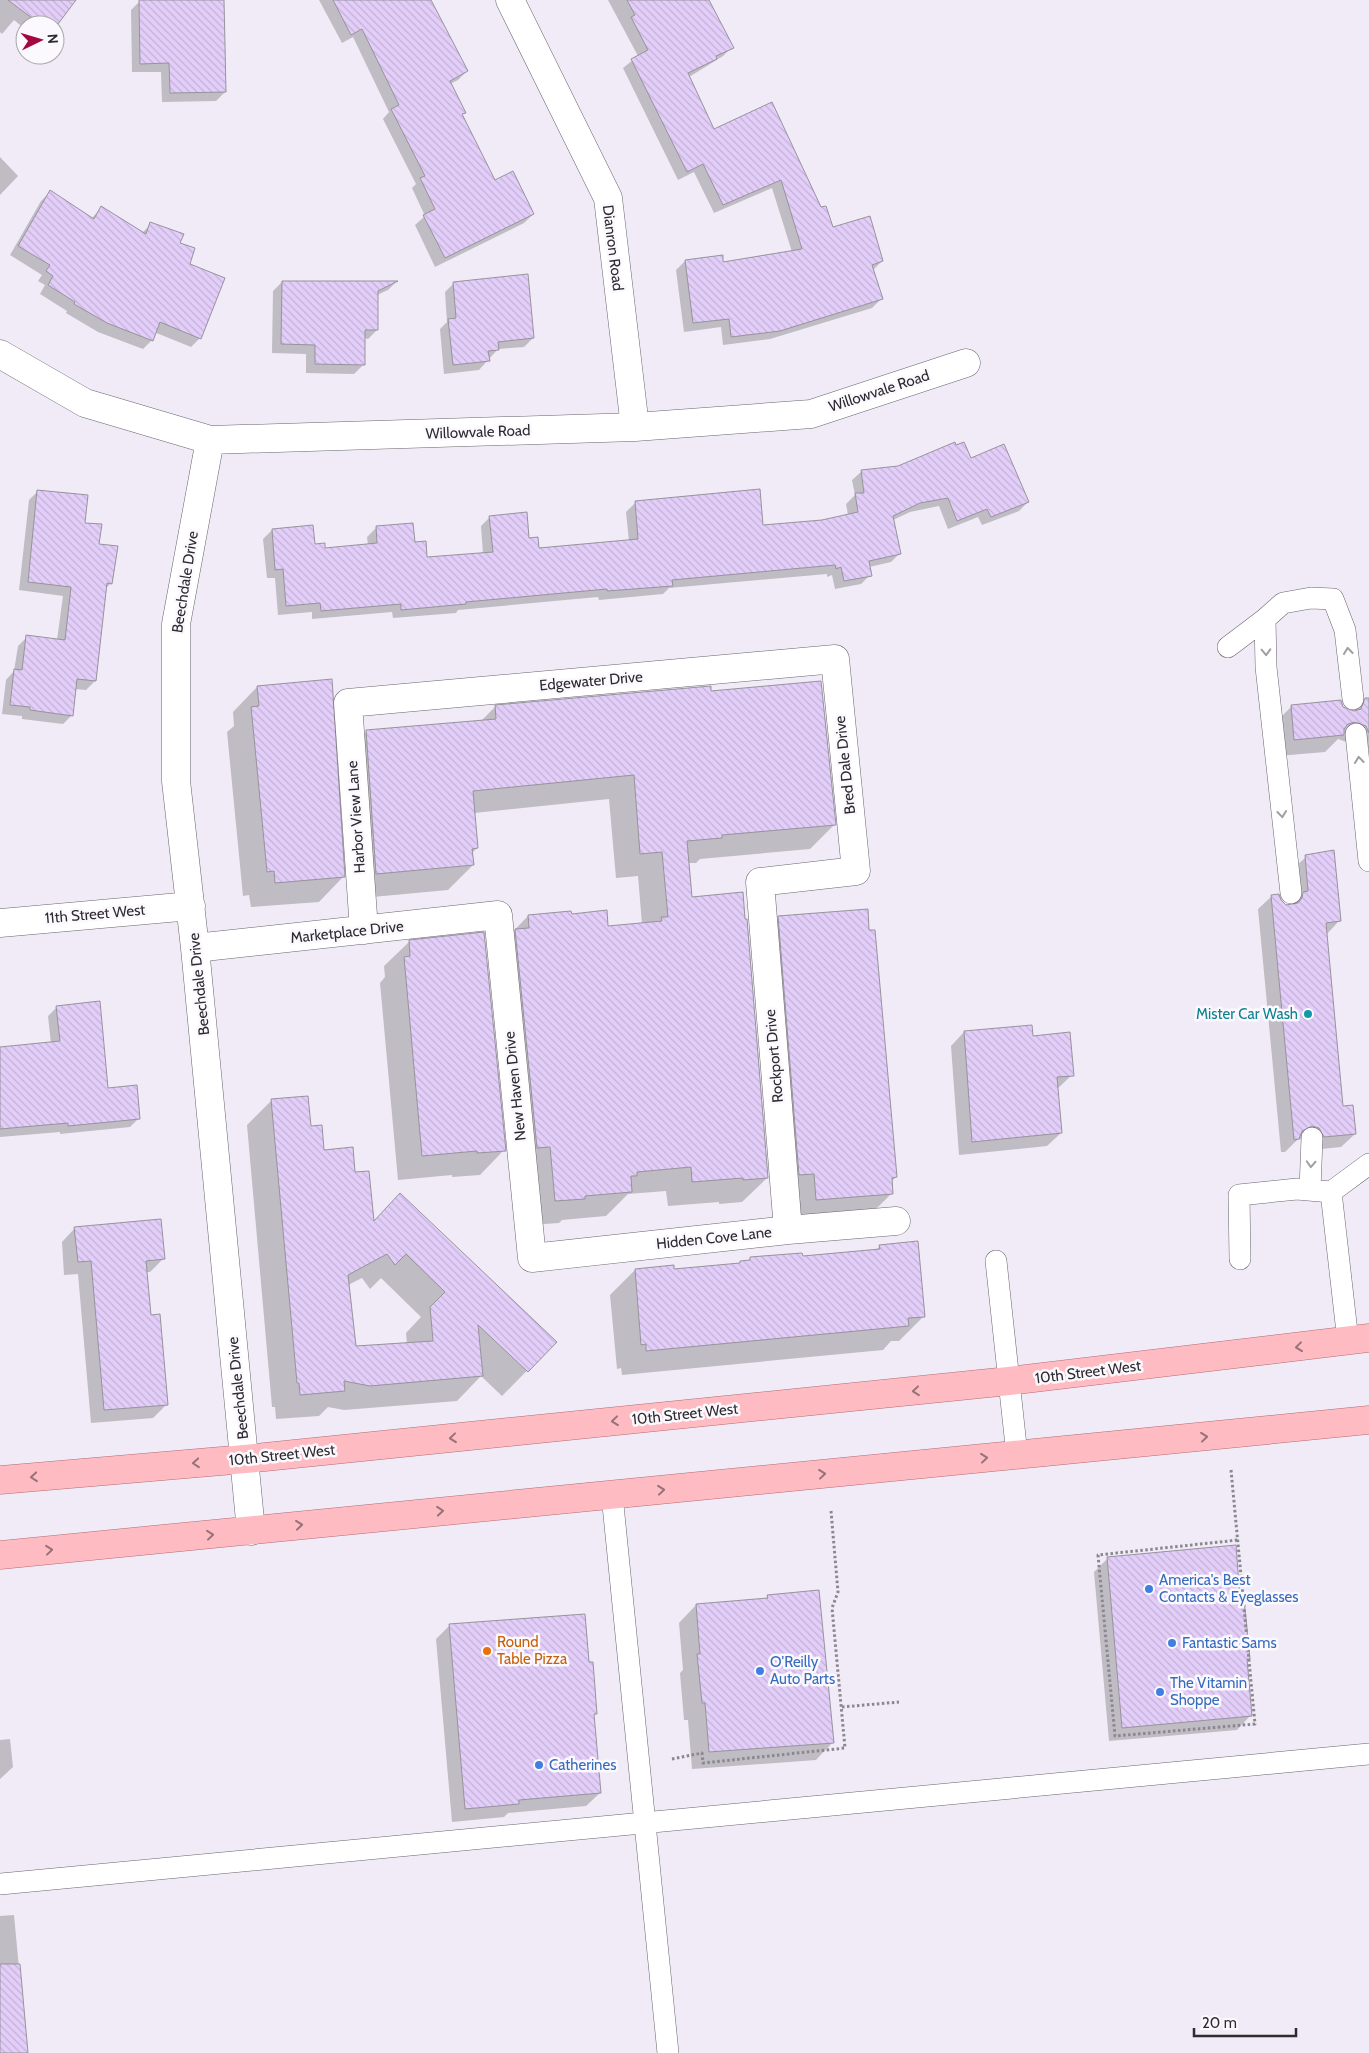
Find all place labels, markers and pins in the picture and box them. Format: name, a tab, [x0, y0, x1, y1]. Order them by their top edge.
place label: Mister Car Wash	[1196, 1005, 1298, 1023]
marker: Mister Car Wash	[1302, 1008, 1314, 1020]
place label: America's Best Contacts & Eyeglasses	[1159, 1571, 1298, 1606]
marker: America's Best Contacts & Eyeglasses	[1143, 1583, 1155, 1595]
place label: Round Table Pizza	[497, 1633, 568, 1668]
place label: Fantastic Sams	[1182, 1634, 1277, 1652]
marker: Fantastic Sams	[1166, 1637, 1178, 1649]
marker: Round Table Pizza	[481, 1645, 493, 1657]
place label: O'Reilly Auto Parts	[770, 1653, 835, 1688]
marker: O'Reilly Auto Parts	[754, 1665, 766, 1677]
place label: The Vitamin Shoppe	[1170, 1674, 1247, 1709]
marker: The Vitamin Shoppe	[1154, 1686, 1166, 1698]
place label: Catherines	[549, 1756, 616, 1774]
marker: Catherines	[533, 1759, 545, 1771]

